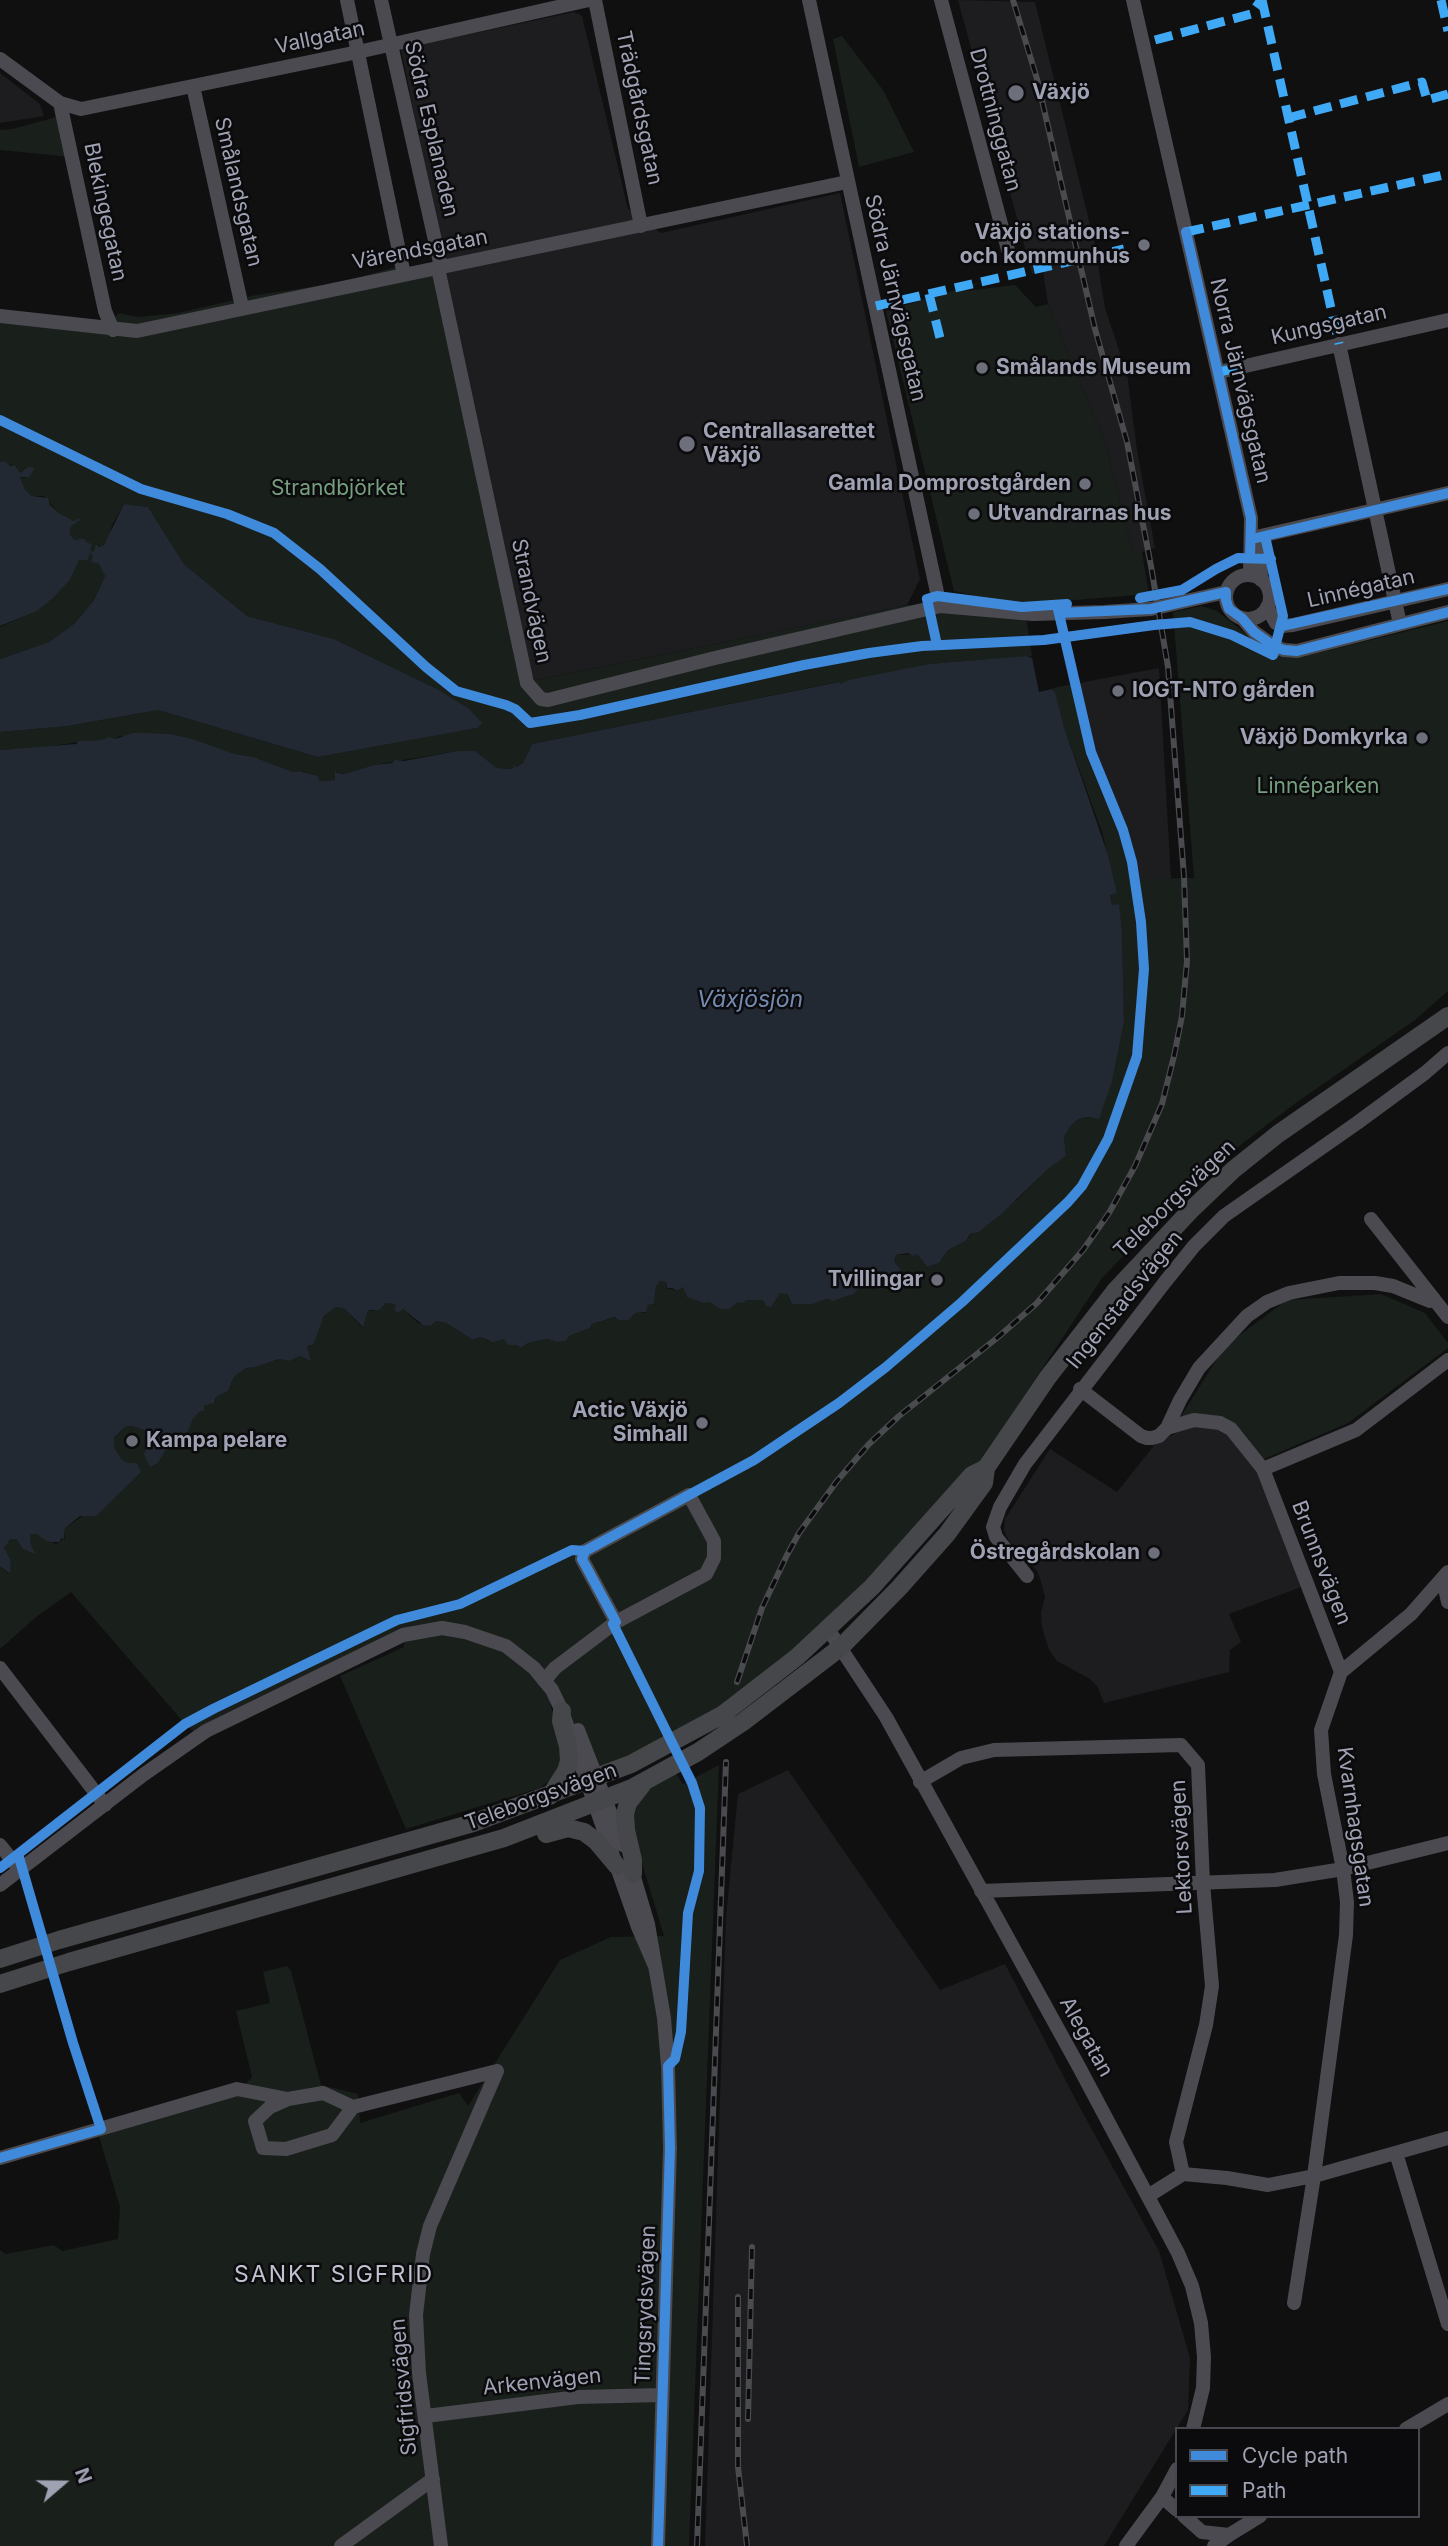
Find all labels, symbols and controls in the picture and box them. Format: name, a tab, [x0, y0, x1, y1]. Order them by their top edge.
street label: Vallgatan	[273, 16, 367, 60]
street label: Trädgårdsgatan	[610, 29, 668, 187]
street label: Södra Esplanaden	[399, 39, 463, 219]
street label: Drottninggatan	[964, 46, 1026, 194]
place label: Växjö	[1032, 80, 1090, 106]
marker: Växjö	[1006, 83, 1026, 103]
street label: Smålandsgatan	[209, 115, 267, 269]
street label: Blekingegatan	[78, 140, 132, 284]
street label: Södra Järnvägsgatan	[859, 192, 931, 404]
place label: Växjö stations- och kommunhus	[960, 220, 1130, 270]
street label: Värendsgatan	[350, 225, 490, 275]
marker: Växjö stations- och kommunhus	[1136, 237, 1152, 253]
street label: Norra Järnvägsgatan	[1204, 276, 1276, 486]
street label: Kungsgatan	[1269, 299, 1389, 351]
place label: Smålands Museum	[996, 355, 1191, 381]
marker: Smålands Museum	[974, 360, 990, 376]
place label: Centrallasarettet Växjö	[703, 419, 875, 469]
marker: Centrallasarettet Växjö	[677, 434, 697, 454]
place label: Gamla Domprostgården	[828, 471, 1071, 497]
park label: Strandbjörket	[271, 476, 405, 502]
marker: Gamla Domprostgården	[1077, 476, 1093, 492]
place label: Utvandrarnas hus	[988, 501, 1171, 527]
marker: Utvandrarnas hus	[966, 506, 982, 522]
street label: Strandvägen	[506, 537, 556, 665]
street label: Linnégatan	[1305, 564, 1417, 614]
place label: IOGT-NTO gården	[1132, 678, 1315, 704]
marker: IOGT-NTO gården	[1110, 683, 1126, 699]
place label: Växjö Domkyrka	[1240, 725, 1408, 751]
marker: Växjö Domkyrka	[1414, 730, 1430, 746]
park label: Linnéparken	[1257, 774, 1379, 800]
water label: Växjösjön	[697, 986, 803, 1014]
street label: Teleborgsvägen	[1109, 1135, 1241, 1263]
street label: Ingenstadsvägen	[1062, 1226, 1188, 1374]
place label: Tvillingar	[828, 1267, 923, 1293]
marker: Tvillingar	[929, 1272, 945, 1288]
place label: Actic Växjö Simhall	[572, 1398, 688, 1448]
marker: Actic Växjö Simhall	[694, 1415, 710, 1431]
place label: Kampa pelare	[146, 1428, 287, 1454]
marker: Kampa pelare	[124, 1433, 140, 1449]
street label: Brunnsvägen	[1286, 1497, 1356, 1629]
place label: Östregårdskolan	[970, 1540, 1140, 1566]
marker: Östregårdskolan	[1146, 1545, 1162, 1561]
street label: Kvarnhagsgatan	[1331, 1745, 1379, 1909]
street label: Teleborgsvägen	[462, 1758, 620, 1836]
street label: Lektorsvägen	[1166, 1779, 1198, 1915]
street label: Alegatan	[1054, 1993, 1118, 2081]
street label: Tingsrydsvägen	[631, 2225, 661, 2385]
district label: SANKT SIGFRID	[236, 2261, 432, 2289]
street label: Sigfridsvägen	[385, 2317, 423, 2457]
street label: Arkenvägen	[481, 2363, 603, 2401]
legend	[1175, 2427, 1420, 2518]
text: Cycle path	[1242, 2443, 1348, 2468]
north arrow	[28, 2448, 98, 2518]
text: N	[70, 2465, 96, 2486]
text: Path	[1242, 2478, 1287, 2503]

